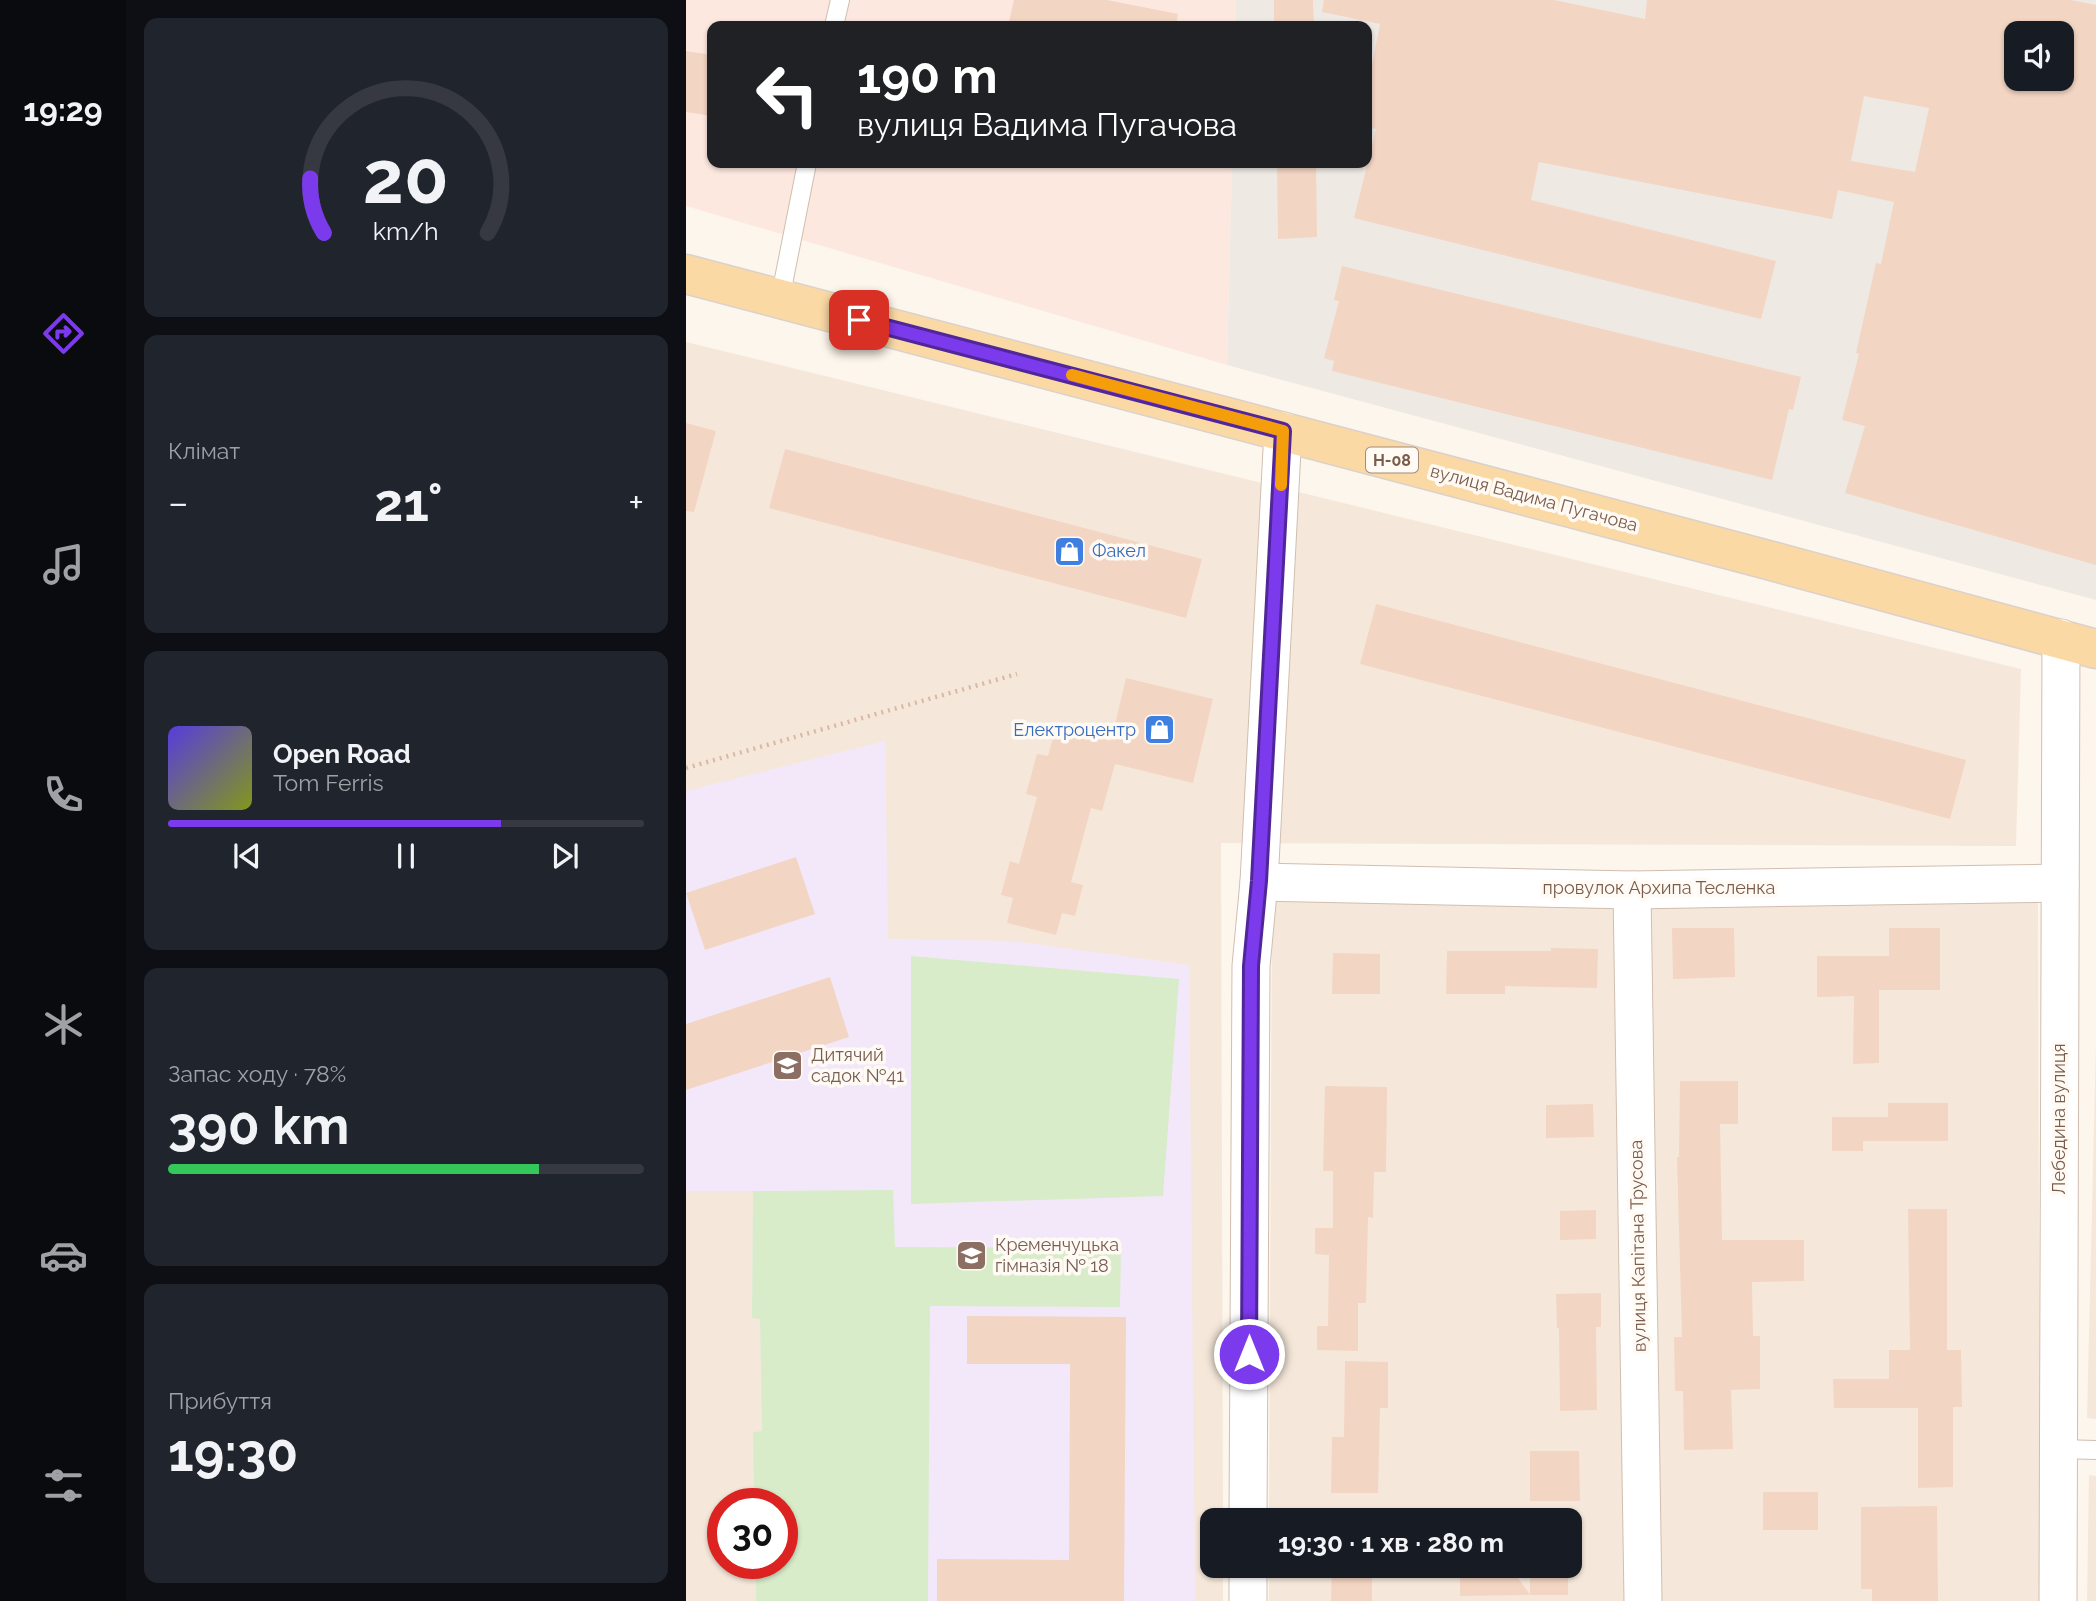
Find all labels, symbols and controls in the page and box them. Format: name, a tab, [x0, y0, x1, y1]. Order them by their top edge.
map controls	[2004, 21, 2074, 91]
button: sound	[2004, 21, 2074, 91]
text: 190 m	[857, 47, 998, 104]
icon: left	[742, 49, 833, 140]
text: 19:29	[23, 91, 103, 128]
text: вулиця Вадима Пугачова	[857, 106, 1237, 143]
text: 20	[363, 136, 449, 221]
text: km/h	[373, 216, 439, 246]
pin	[829, 290, 889, 350]
icon: arrive	[840, 301, 878, 339]
icon: directions	[39, 309, 88, 358]
text: Клімат	[168, 437, 240, 464]
road number: Н-08	[1366, 447, 1418, 472]
street label: вулиця Вадима Пугачова	[1428, 460, 1640, 535]
text: 21°	[374, 472, 443, 533]
text: −	[168, 480, 188, 525]
text: +	[628, 480, 644, 525]
shop icon: Факел	[1052, 534, 1086, 568]
icon: music	[39, 540, 88, 589]
place label: Факел	[1092, 540, 1146, 561]
shop icon: Електроцентр	[1142, 713, 1176, 747]
place label: Електроцентр	[1013, 719, 1136, 740]
text: Open Road	[273, 739, 411, 769]
text: Tom Ferris	[273, 769, 384, 796]
icon: phone	[39, 770, 88, 819]
icon: previous	[228, 837, 266, 875]
icon: pause	[387, 837, 425, 875]
icon: next	[546, 837, 584, 875]
street label: провулок Архипа Тесленка	[1543, 877, 1775, 898]
icon: climate	[39, 1000, 88, 1049]
street label: Лебедина вулиця	[2048, 1043, 2069, 1195]
place label: Дитячий садок №41	[811, 1044, 904, 1086]
school or university icon: Дитячий садок №41	[771, 1048, 805, 1082]
text: Запас ходу · 78%	[168, 1060, 346, 1087]
text: 390 km	[168, 1095, 349, 1156]
street label: вулиця Капітана Трусова	[1625, 1140, 1650, 1352]
icon: car	[39, 1231, 88, 1280]
place label: Кременчуцька гімназія № 18	[995, 1234, 1119, 1276]
school or university icon: Кременчуцька гімназія № 18	[955, 1238, 989, 1272]
position arrow	[1212, 1317, 1286, 1391]
text: Прибуття	[168, 1387, 272, 1414]
text: 19:30	[168, 1422, 298, 1483]
icon: filters	[39, 1461, 88, 1510]
speed limit sign: 30	[707, 1488, 798, 1579]
text: 19:30 · 1 хв · 280 m	[1278, 1528, 1504, 1558]

